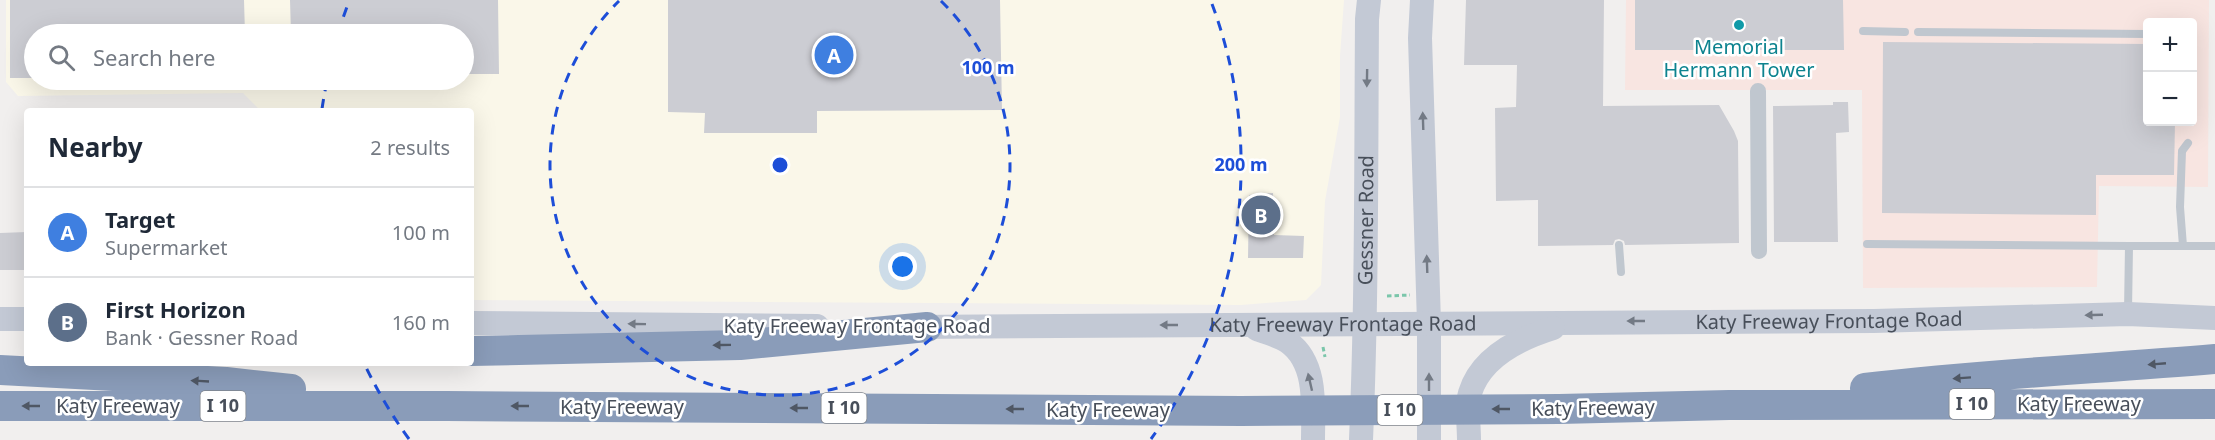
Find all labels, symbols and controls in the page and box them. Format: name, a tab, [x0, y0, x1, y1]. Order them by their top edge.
marker: Memorial Hermann Tower	[1732, 18, 1746, 32]
map controls	[2143, 18, 2197, 126]
button: +	[2143, 18, 2197, 72]
search box	[24, 24, 474, 90]
pin: A	[814, 32, 854, 78]
place label: Memorial Hermann Tower	[1664, 33, 1814, 83]
icon: search	[45, 41, 78, 74]
text: Search here	[93, 42, 215, 72]
text: 100 m	[961, 55, 1015, 79]
one-way arrow	[1362, 68, 1371, 87]
button: −	[2143, 72, 2197, 126]
one-way arrow	[1418, 112, 1427, 131]
text: Nearby	[48, 129, 143, 165]
text: 2 results	[370, 134, 450, 161]
text: 200 m	[1214, 152, 1268, 176]
centre of rings	[770, 155, 790, 175]
street label: Gessner Road	[1351, 155, 1379, 285]
pin: B	[1242, 192, 1280, 238]
text: Target	[105, 204, 175, 234]
text: A	[61, 219, 74, 246]
text: 100 m	[392, 219, 450, 246]
text: Supermarket	[105, 234, 228, 261]
your location	[888, 252, 917, 281]
one-way arrow	[1422, 255, 1432, 274]
text: First Horizon	[105, 294, 246, 324]
street label: Katy Freeway Frontage Road	[1695, 305, 1963, 335]
text: B	[61, 309, 74, 336]
text: 160 m	[392, 309, 450, 336]
street label: Katy Freeway Frontage Road	[1209, 309, 1477, 338]
one-way arrow	[2084, 310, 2103, 320]
street label: Katy Freeway Frontage Road	[724, 312, 990, 339]
one-way arrow	[1627, 316, 1646, 326]
one-way arrow	[628, 319, 647, 329]
one-way arrow	[1159, 320, 1178, 330]
text: Bank · Gessner Road	[105, 324, 298, 351]
one-way arrow	[713, 341, 732, 350]
one-way arrow	[2147, 359, 2166, 369]
one-way arrow	[1424, 372, 1434, 391]
one-way arrow	[1305, 373, 1315, 391]
one-way arrow	[1953, 374, 1972, 383]
one-way arrow	[191, 376, 210, 385]
road number: I 10	[1950, 389, 1994, 419]
street label: Katy Freeway	[2017, 390, 2142, 417]
road number: I 10	[200, 391, 246, 421]
street label: Katy Freeway	[56, 392, 181, 419]
street label: Katy Freeway	[560, 393, 685, 420]
road number: I 10	[822, 393, 866, 423]
street label: Katy Freeway	[1531, 393, 1656, 422]
road number: I 10	[1378, 395, 1422, 425]
street label: Katy Freeway	[1046, 396, 1171, 423]
one-way arrow	[21, 401, 40, 411]
one-way arrow	[510, 401, 529, 411]
one-way arrow	[789, 403, 808, 413]
one-way arrow	[1005, 404, 1024, 414]
one-way arrow	[1491, 404, 1510, 414]

